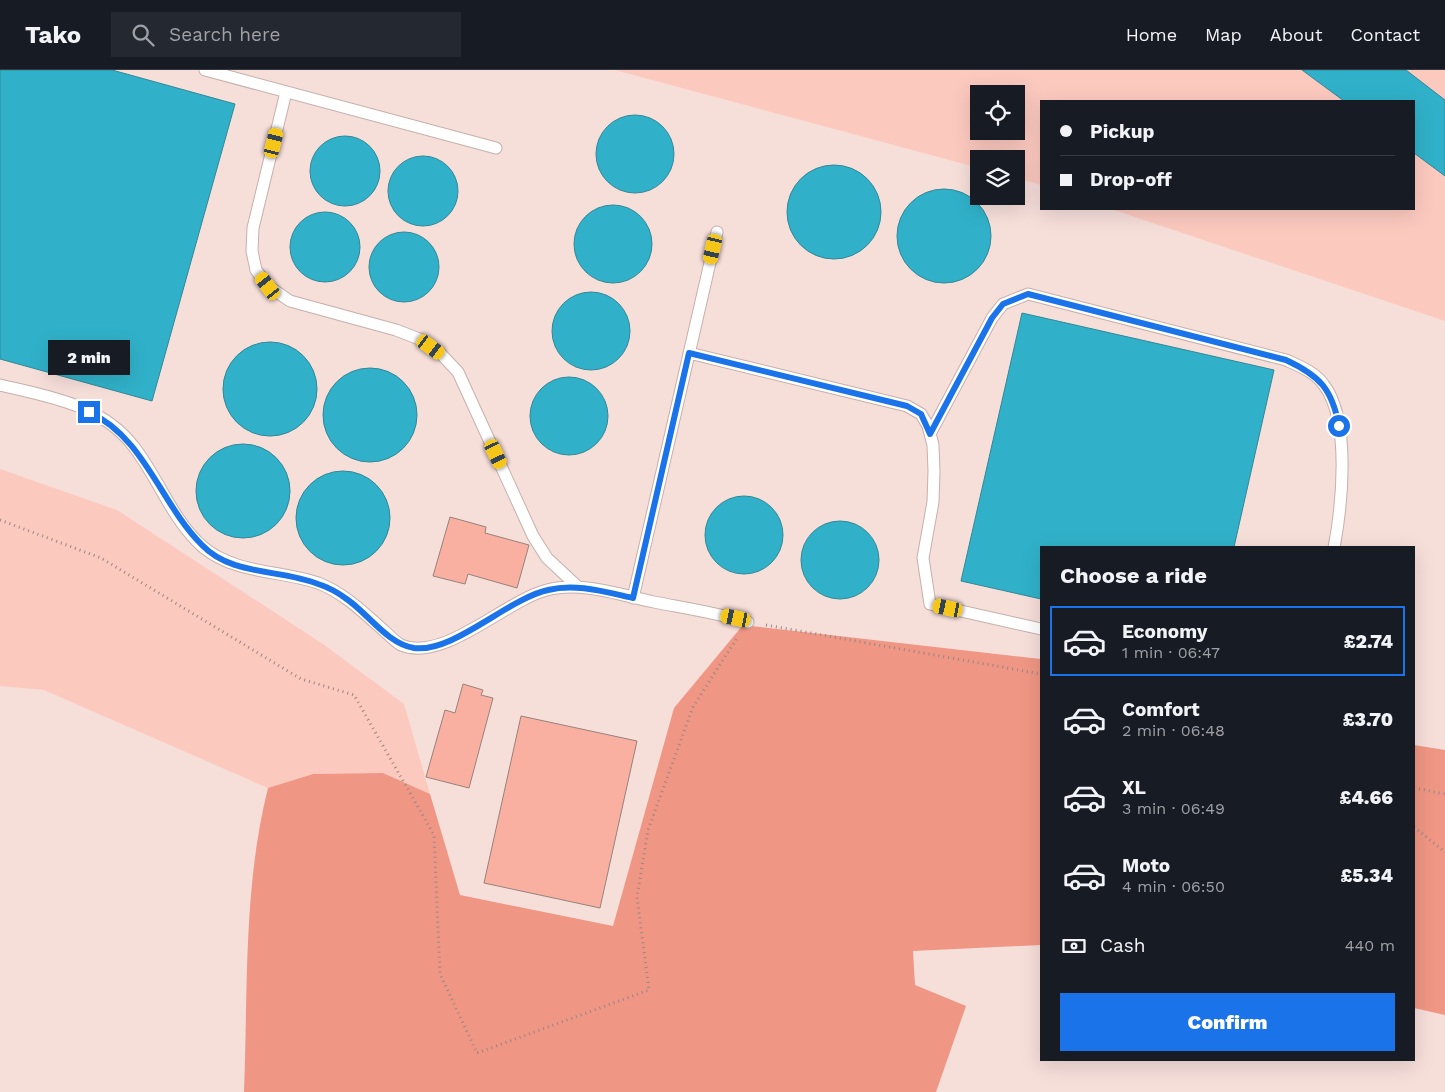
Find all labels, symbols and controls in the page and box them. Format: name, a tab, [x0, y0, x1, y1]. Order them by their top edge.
search box	[111, 12, 461, 57]
text: Tako	[25, 21, 81, 49]
icon: search	[129, 21, 157, 49]
text: Search here	[169, 23, 280, 46]
text: Home	[1126, 24, 1177, 45]
text: Map	[1205, 24, 1242, 45]
text: About	[1270, 24, 1322, 45]
text: Contact	[1350, 24, 1420, 45]
map controls	[970, 85, 1025, 205]
button: locate	[970, 85, 1025, 140]
text: Pickup	[1090, 120, 1154, 143]
car	[263, 127, 284, 159]
button: layers	[970, 150, 1025, 205]
text: Drop-off	[1090, 168, 1172, 191]
car	[702, 233, 723, 265]
car	[252, 270, 283, 302]
car	[414, 332, 447, 362]
callout: 2 min	[48, 340, 130, 374]
text: 2 min	[67, 348, 111, 367]
route end	[78, 401, 100, 423]
route start	[1328, 415, 1350, 437]
car	[482, 437, 509, 471]
text: Choose a ride	[1060, 563, 1207, 588]
car	[931, 598, 964, 618]
car	[719, 608, 752, 628]
icon: car	[1062, 619, 1107, 664]
text: Economy	[1122, 620, 1207, 643]
text: £2.74	[1344, 630, 1393, 653]
text: 1 min · 06:47	[1122, 643, 1220, 662]
icon: car	[1062, 697, 1107, 742]
text: Comfort	[1122, 698, 1200, 721]
text: £3.70	[1343, 708, 1393, 731]
text: 2 min · 06:48	[1122, 721, 1225, 740]
icon: car	[1062, 775, 1107, 820]
text: XL	[1122, 776, 1146, 799]
text: £4.66	[1340, 786, 1393, 809]
text: 3 min · 06:49	[1122, 799, 1225, 818]
icon: car	[1062, 853, 1107, 898]
text: Moto	[1122, 854, 1170, 877]
text: £5.34	[1341, 864, 1393, 887]
text: 4 min · 06:50	[1122, 877, 1225, 896]
icon: cash	[1060, 932, 1088, 960]
text: Cash	[1100, 934, 1146, 957]
text: 440 m	[1345, 936, 1395, 955]
button: Confirm	[1060, 993, 1395, 1051]

